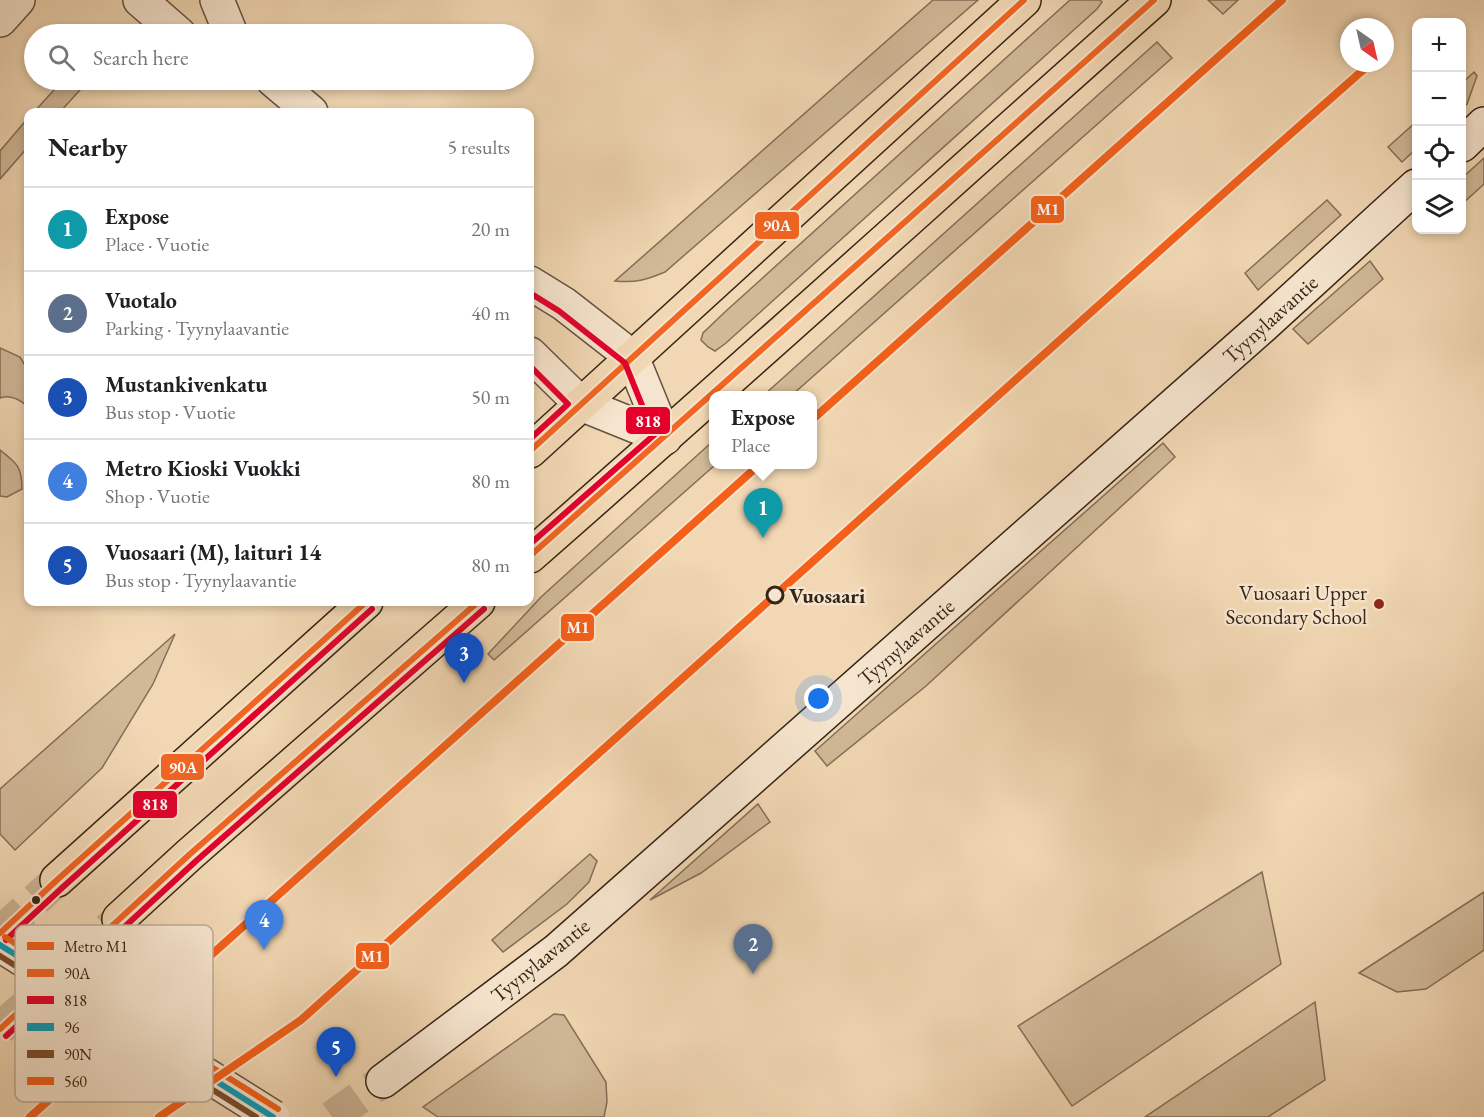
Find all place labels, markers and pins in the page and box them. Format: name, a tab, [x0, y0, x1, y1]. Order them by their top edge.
pin: 1	[744, 488, 783, 538]
place label: Vuosaari Upper Secondary School	[1226, 579, 1367, 630]
place label: Vuosaari	[789, 582, 865, 609]
marker: Vuosaari	[766, 586, 784, 604]
marker: Vuosaari Upper Secondary School	[1372, 597, 1386, 611]
pin: 3	[444, 634, 484, 683]
unlabelled marker	[30, 894, 42, 906]
pin: 4	[244, 900, 284, 950]
pin: 2	[734, 924, 772, 974]
pin: 5	[316, 1028, 356, 1077]

